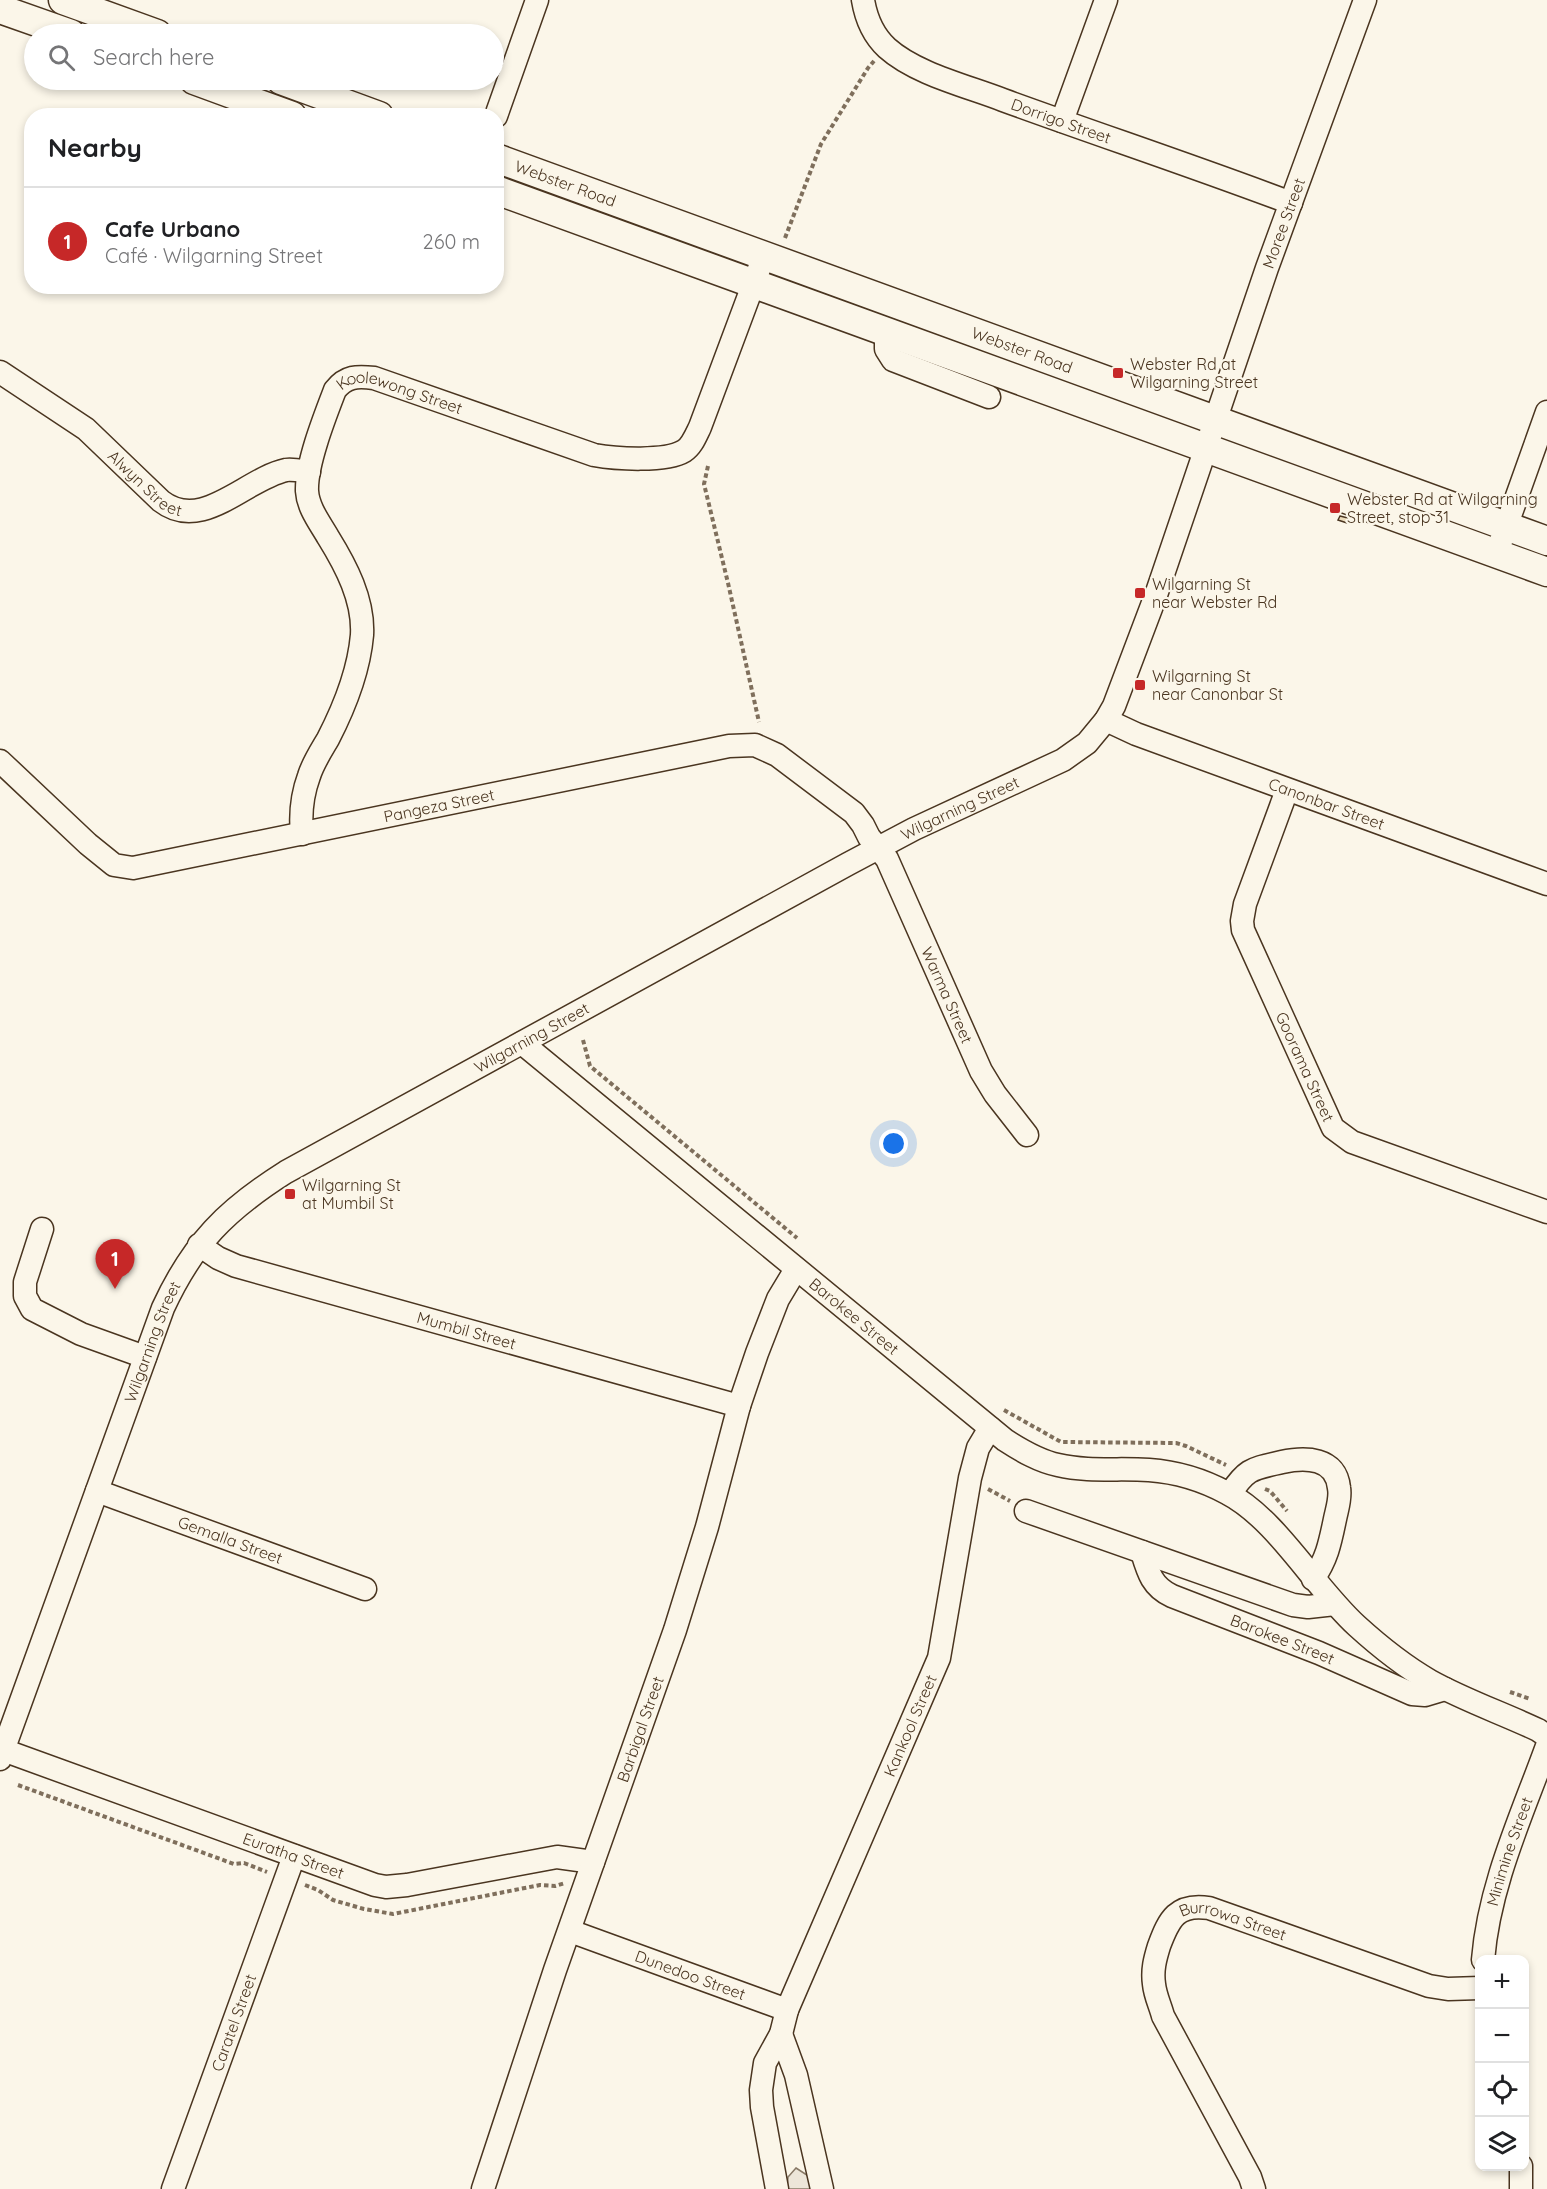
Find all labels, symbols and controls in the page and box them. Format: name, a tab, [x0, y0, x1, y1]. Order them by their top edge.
search box	[24, 24, 504, 90]
icon: search	[45, 41, 78, 74]
text: Search here	[93, 43, 214, 71]
street label: Dorrigo Street	[1008, 94, 1114, 148]
text: Nearby	[48, 131, 142, 164]
street label: Webster Road	[512, 156, 619, 211]
street label: Moree Street	[1258, 175, 1309, 271]
text: Cafe Urbano	[105, 215, 240, 243]
text: 1	[64, 229, 71, 254]
text: 260 m	[423, 229, 480, 254]
text: Café · Wilgarning Street	[105, 243, 323, 268]
street label: Webster Road	[969, 322, 1075, 377]
place label: Webster Rd at Wilgarning Street	[1130, 354, 1258, 392]
marker: Webster Rd at Wilgarning Street	[1111, 366, 1125, 380]
street label: Koolewong Street	[332, 367, 465, 418]
street label: Alwyn Street	[104, 446, 184, 520]
place label: Webster Rd at Wilgarning Street, stop 31	[1347, 489, 1538, 527]
marker: Webster Rd at Wilgarning Street, stop 31	[1328, 501, 1342, 515]
place label: Wilgarning St near Webster Rd	[1152, 574, 1277, 612]
marker: Wilgarning St near Webster Rd	[1133, 586, 1147, 600]
place label: Wilgarning St near Canonbar St	[1152, 666, 1283, 704]
marker: Wilgarning St near Canonbar St	[1133, 678, 1147, 692]
street label: Wilgarning Street	[897, 772, 1022, 844]
street label: Canonbar Street	[1266, 773, 1387, 834]
street label: Pangeza Street	[382, 784, 496, 826]
street label: Warma Street	[917, 943, 977, 1046]
street label: Wilgarning Street	[470, 998, 593, 1077]
street label: Goorama Street	[1272, 1009, 1339, 1125]
your location	[879, 1129, 908, 1158]
place label: Wilgarning St at Mumbil St	[302, 1175, 401, 1213]
marker: Wilgarning St at Mumbil St	[283, 1187, 297, 1201]
pin: 1	[96, 1240, 134, 1289]
street label: Barokee Street	[805, 1273, 903, 1359]
street label: Wilgarning Street	[120, 1278, 185, 1405]
street label: Mumbil Street	[415, 1307, 518, 1353]
street label: Gemalla Street	[175, 1512, 285, 1568]
street label: Barokee Street	[1228, 1610, 1338, 1669]
street label: Kankool Street	[879, 1671, 941, 1779]
street label: Barbigal Street	[612, 1673, 668, 1785]
street label: Minimine Street	[1482, 1794, 1537, 1908]
street label: Euratha Street	[240, 1828, 347, 1883]
street label: Burrowa Street	[1176, 1897, 1289, 1945]
street label: Dunedoo Street	[632, 1946, 748, 2004]
map controls	[1475, 1955, 1529, 2171]
button: +	[1475, 1955, 1529, 2009]
street label: Caratel Street	[207, 1971, 260, 2074]
button: −	[1475, 2009, 1529, 2063]
button: locate	[1475, 2063, 1529, 2117]
button: layers	[1475, 2117, 1529, 2171]

